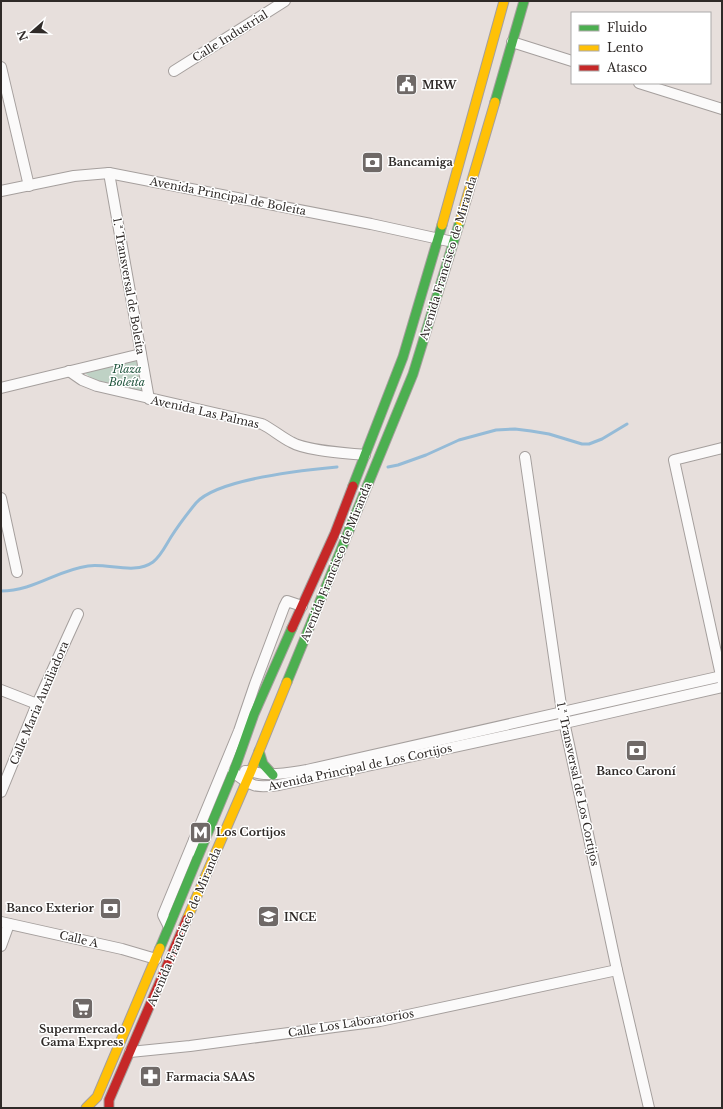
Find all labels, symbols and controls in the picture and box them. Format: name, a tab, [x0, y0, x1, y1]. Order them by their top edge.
street label: Calle Industrial	[190, 7, 271, 65]
north arrow	[12, 12, 52, 52]
legend	[571, 12, 711, 84]
text: Fluido	[607, 20, 647, 35]
text: N	[14, 28, 31, 43]
text: Lento	[607, 40, 643, 55]
text: Atasco	[606, 60, 647, 75]
public building icon: MRW	[394, 72, 420, 98]
place label: MRW	[422, 78, 457, 92]
bank icon: Bancamiga	[360, 149, 386, 175]
place label: Bancamiga	[388, 155, 453, 169]
street label: Avenida Francisco de Miranda	[416, 173, 480, 343]
street label: Avenida Principal de Boleíta	[148, 174, 308, 218]
street label: 1.ª Transversal de Boleíta	[110, 216, 148, 356]
park label: Plaza Boleíta	[108, 362, 145, 389]
street label: Avenida Las Palmas	[148, 392, 261, 431]
street label: Avenida Francisco de Miranda	[297, 479, 375, 645]
street label: Calle Maria Auxiliadora	[7, 638, 72, 767]
street label: 1.ª Transversal de Los Cortijos	[554, 701, 602, 867]
bank icon: Banco Caroní	[623, 738, 649, 764]
street label: Avenida Principal de Los Cortijos	[266, 741, 453, 794]
place label: Banco Caroní	[596, 764, 676, 778]
metro station icon: Los Cortijos	[187, 819, 213, 845]
place label: Los Cortijos	[216, 825, 286, 839]
street label: Avenida Francisco de Miranda	[144, 845, 224, 1009]
bank icon: Banco Exterior	[97, 895, 123, 921]
place label: Banco Exterior	[6, 901, 95, 915]
school or university icon: INCE	[256, 904, 282, 930]
place label: INCE	[284, 910, 317, 924]
street label: Calle A	[58, 928, 100, 950]
supermarket icon: Supermercado Gama Express	[69, 996, 95, 1022]
street label: Calle Los Laboratorios	[287, 1006, 415, 1040]
place label: Supermercado Gama Express	[39, 1022, 125, 1049]
pharmacy icon: Farmacia SAAS	[138, 1064, 164, 1090]
place label: Farmacia SAAS	[166, 1070, 255, 1084]

